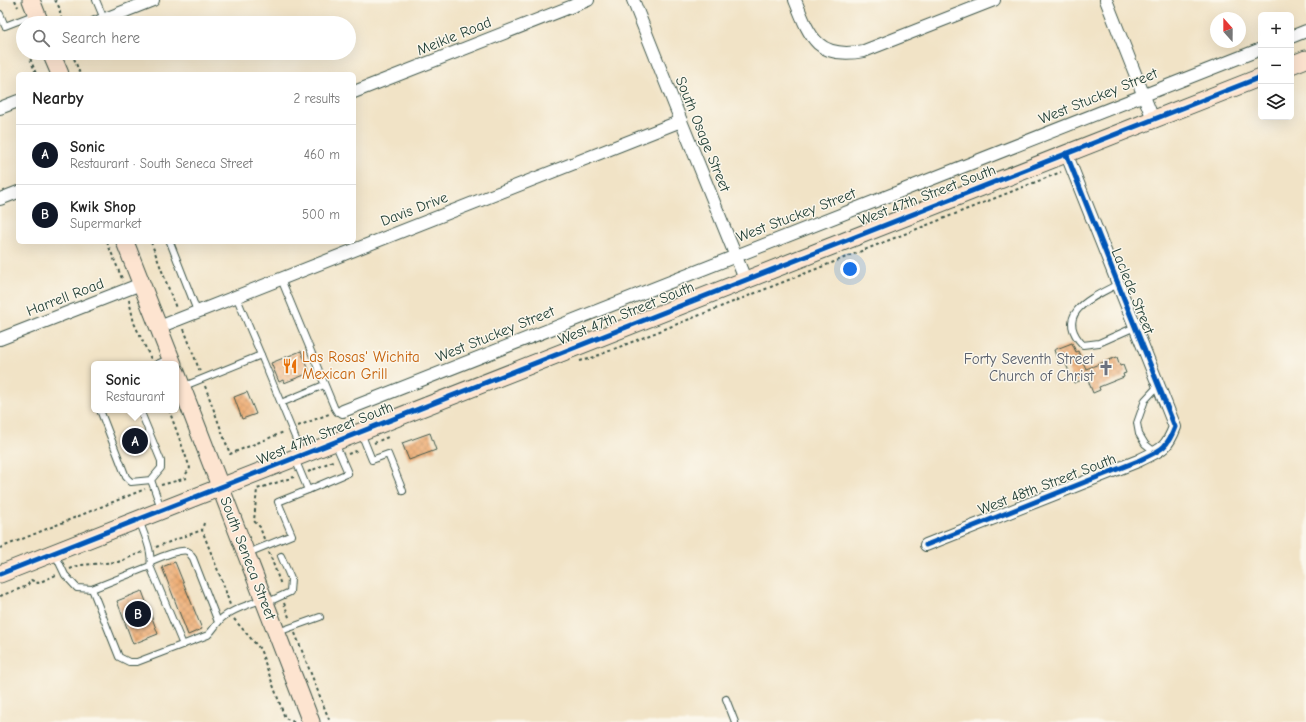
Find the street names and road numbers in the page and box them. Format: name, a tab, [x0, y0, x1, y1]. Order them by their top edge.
street label: Meikle Road	[414, 13, 494, 59]
street label: West Stuckey Street	[1036, 64, 1161, 128]
street label: South Osage Street	[672, 74, 735, 195]
street label: West 47th Street South	[856, 161, 998, 229]
street label: West Stuckey Street	[734, 184, 859, 246]
street label: Davis Drive	[378, 188, 451, 230]
street label: Laclede Street	[1108, 245, 1159, 337]
street label: Harrell Road	[24, 274, 106, 320]
street label: West 47th Street South	[555, 277, 697, 349]
street label: West Stuckey Street	[433, 302, 558, 366]
street label: West 47th Street South	[254, 397, 396, 469]
street label: West 48th Street South	[976, 449, 1118, 519]
street label: South Seneca Street	[216, 494, 280, 623]

